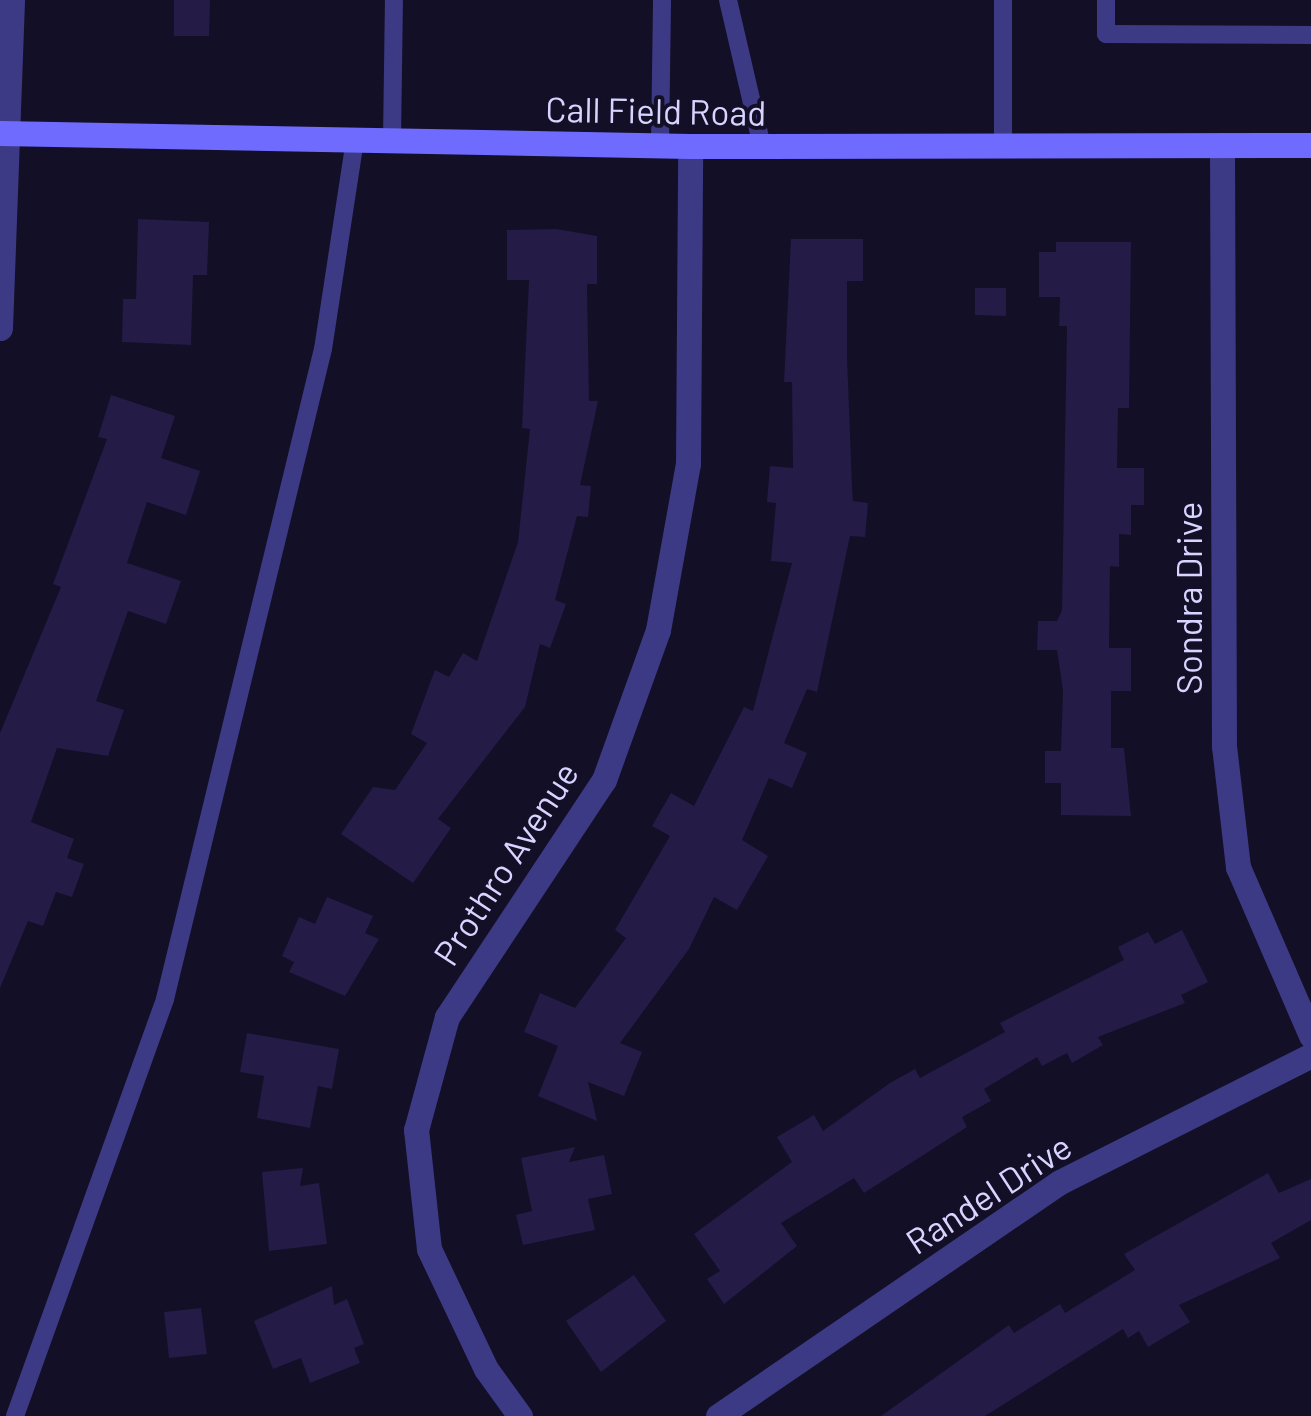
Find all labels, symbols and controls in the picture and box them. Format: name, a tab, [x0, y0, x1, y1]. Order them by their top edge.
street label: Call Field Road	[545, 87, 767, 133]
street label: Sondra Drive	[1167, 502, 1209, 694]
street label: Prothro Avenue	[424, 754, 586, 972]
street label: Randel Drive	[897, 1124, 1079, 1262]

